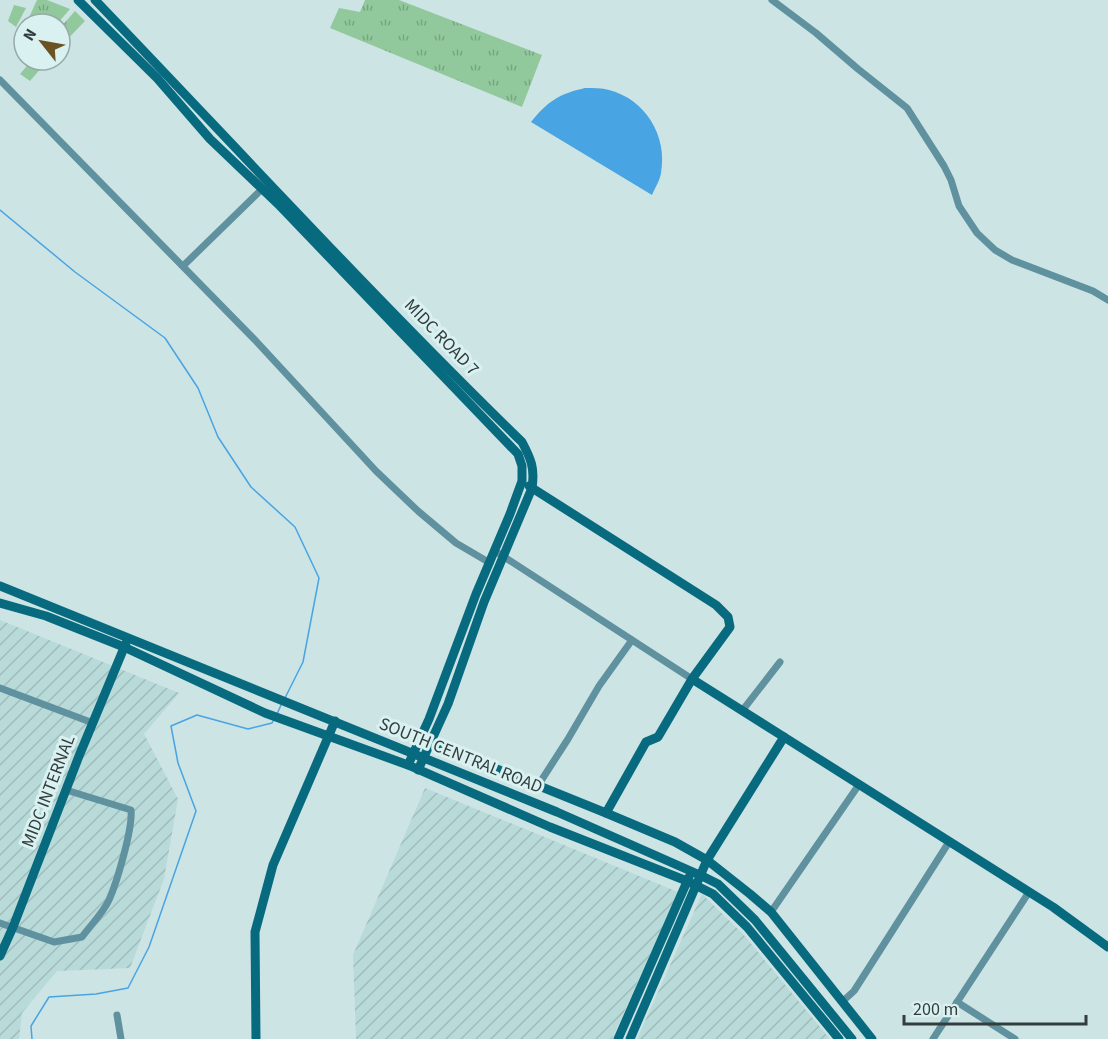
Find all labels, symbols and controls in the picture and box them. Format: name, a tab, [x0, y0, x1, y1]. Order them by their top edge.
north arrow	[12, 12, 72, 72]
text: N	[18, 25, 42, 45]
street label: MIDC ROAD 7	[399, 293, 485, 381]
street label: SOUTH CENTRAL ROAD	[375, 711, 546, 800]
street label: MIDC INTERNAL	[16, 731, 81, 851]
scale bar	[904, 988, 1086, 1026]
text: 200 m	[913, 997, 958, 1022]

